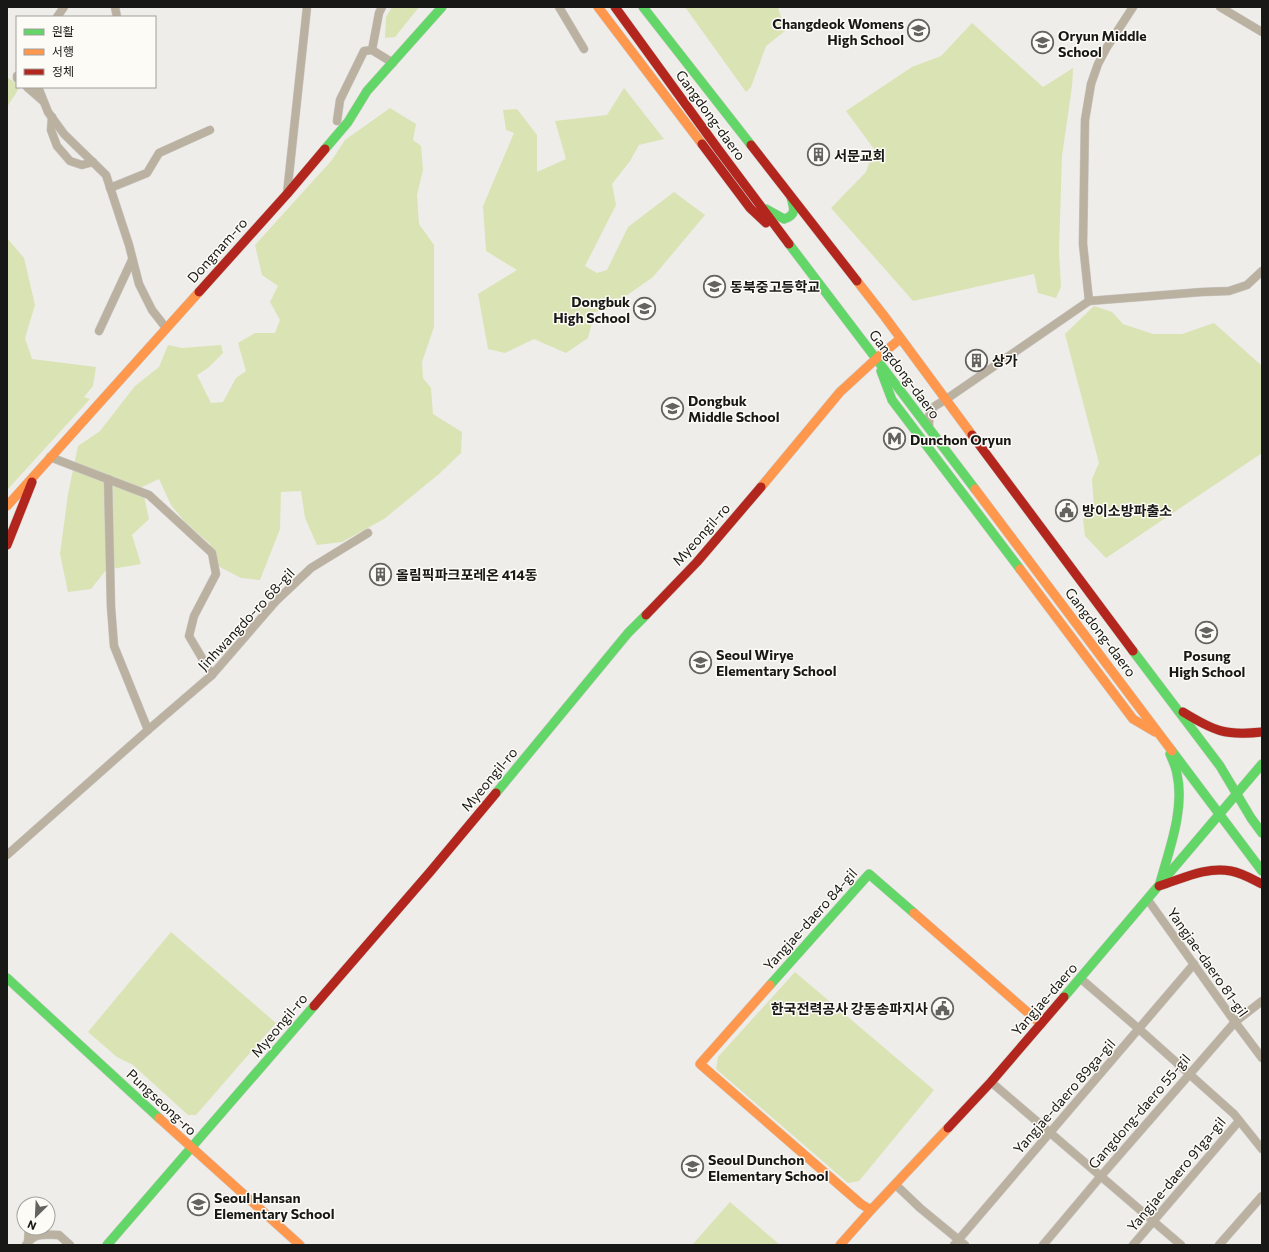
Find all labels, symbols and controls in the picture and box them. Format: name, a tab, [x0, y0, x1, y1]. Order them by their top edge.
place label: Changdeok Womens High School	[772, 15, 904, 48]
legend	[16, 16, 156, 88]
school or university icon: Changdeok Womens High School	[906, 18, 932, 44]
text: 원활	[52, 24, 74, 38]
place label: Oryun Middle School	[1058, 27, 1147, 60]
school or university icon: Oryun Middle School	[1030, 30, 1056, 56]
text: 서행	[52, 44, 74, 58]
text: 정체	[52, 64, 74, 78]
street label: Gangdong-daero	[673, 67, 749, 163]
building icon: 서문교회	[805, 142, 831, 168]
place label: 서문교회	[834, 147, 886, 164]
street label: Dongnam-ro	[183, 214, 251, 286]
school or university icon: 동북중고등학교	[701, 273, 727, 299]
place label: 동북중고등학교	[730, 278, 820, 295]
place label: Dongbuk High School	[553, 293, 630, 326]
school or university icon: Dongbuk High School	[632, 296, 658, 322]
street label: Gangdong-daero	[866, 326, 944, 422]
building icon: 상가	[963, 347, 989, 373]
place label: 상가	[992, 352, 1018, 369]
place label: Dongbuk Middle School	[688, 392, 779, 425]
school or university icon: Dongbuk Middle School	[659, 395, 685, 421]
metro station icon: Dunchon Oryun	[882, 426, 908, 452]
place label: Dunchon Oryun	[910, 431, 1011, 448]
public building icon: 방이소방파출소	[1054, 497, 1080, 523]
street label: Myeongil-ro	[669, 499, 733, 569]
place label: 방이소방파출소	[1082, 502, 1172, 519]
building icon: 올림픽파크포레온 414동	[367, 561, 393, 587]
street label: Jinhwangdo-ro 68-gil	[194, 564, 298, 674]
place label: 올림픽파크포레온 414동	[396, 566, 538, 583]
street label: Gangdong-daero	[1062, 584, 1140, 680]
school or university icon: Posung High School	[1194, 620, 1220, 646]
place label: Seoul Wirye Elementary School	[716, 646, 836, 679]
place label: Posung High School	[1169, 647, 1245, 680]
school or university icon: Seoul Wirye Elementary School	[688, 649, 714, 675]
street label: Myeongil-ro	[457, 744, 521, 814]
street label: Yangjae-daero 84-gil	[760, 864, 860, 974]
street label: Yangjae-daero 81-gil	[1164, 904, 1252, 1020]
street label: Yangjae-daero	[1008, 959, 1080, 1039]
street label: Myeongil-ro	[247, 990, 311, 1060]
public building icon: 한국전력공사 강동송파지사	[930, 995, 956, 1021]
place label: 한국전력공사 강동송파지사	[771, 1000, 928, 1017]
street label: Yangjae-daero 89ga-gil	[1010, 1035, 1118, 1157]
street label: Gangdong-daero 55-gil	[1084, 1050, 1194, 1172]
street label: Pungseong-ro	[124, 1065, 200, 1139]
street label: Yangjae-daero 91ga-gil	[1123, 1113, 1229, 1235]
place label: Seoul Dunchon Elementary School	[708, 1151, 828, 1184]
school or university icon: Seoul Dunchon Elementary School	[679, 1154, 705, 1180]
place label: Seoul Hansan Elementary School	[214, 1189, 334, 1222]
school or university icon: Seoul Hansan Elementary School	[185, 1192, 211, 1218]
north arrow	[16, 1196, 56, 1236]
text: N	[25, 1218, 38, 1233]

